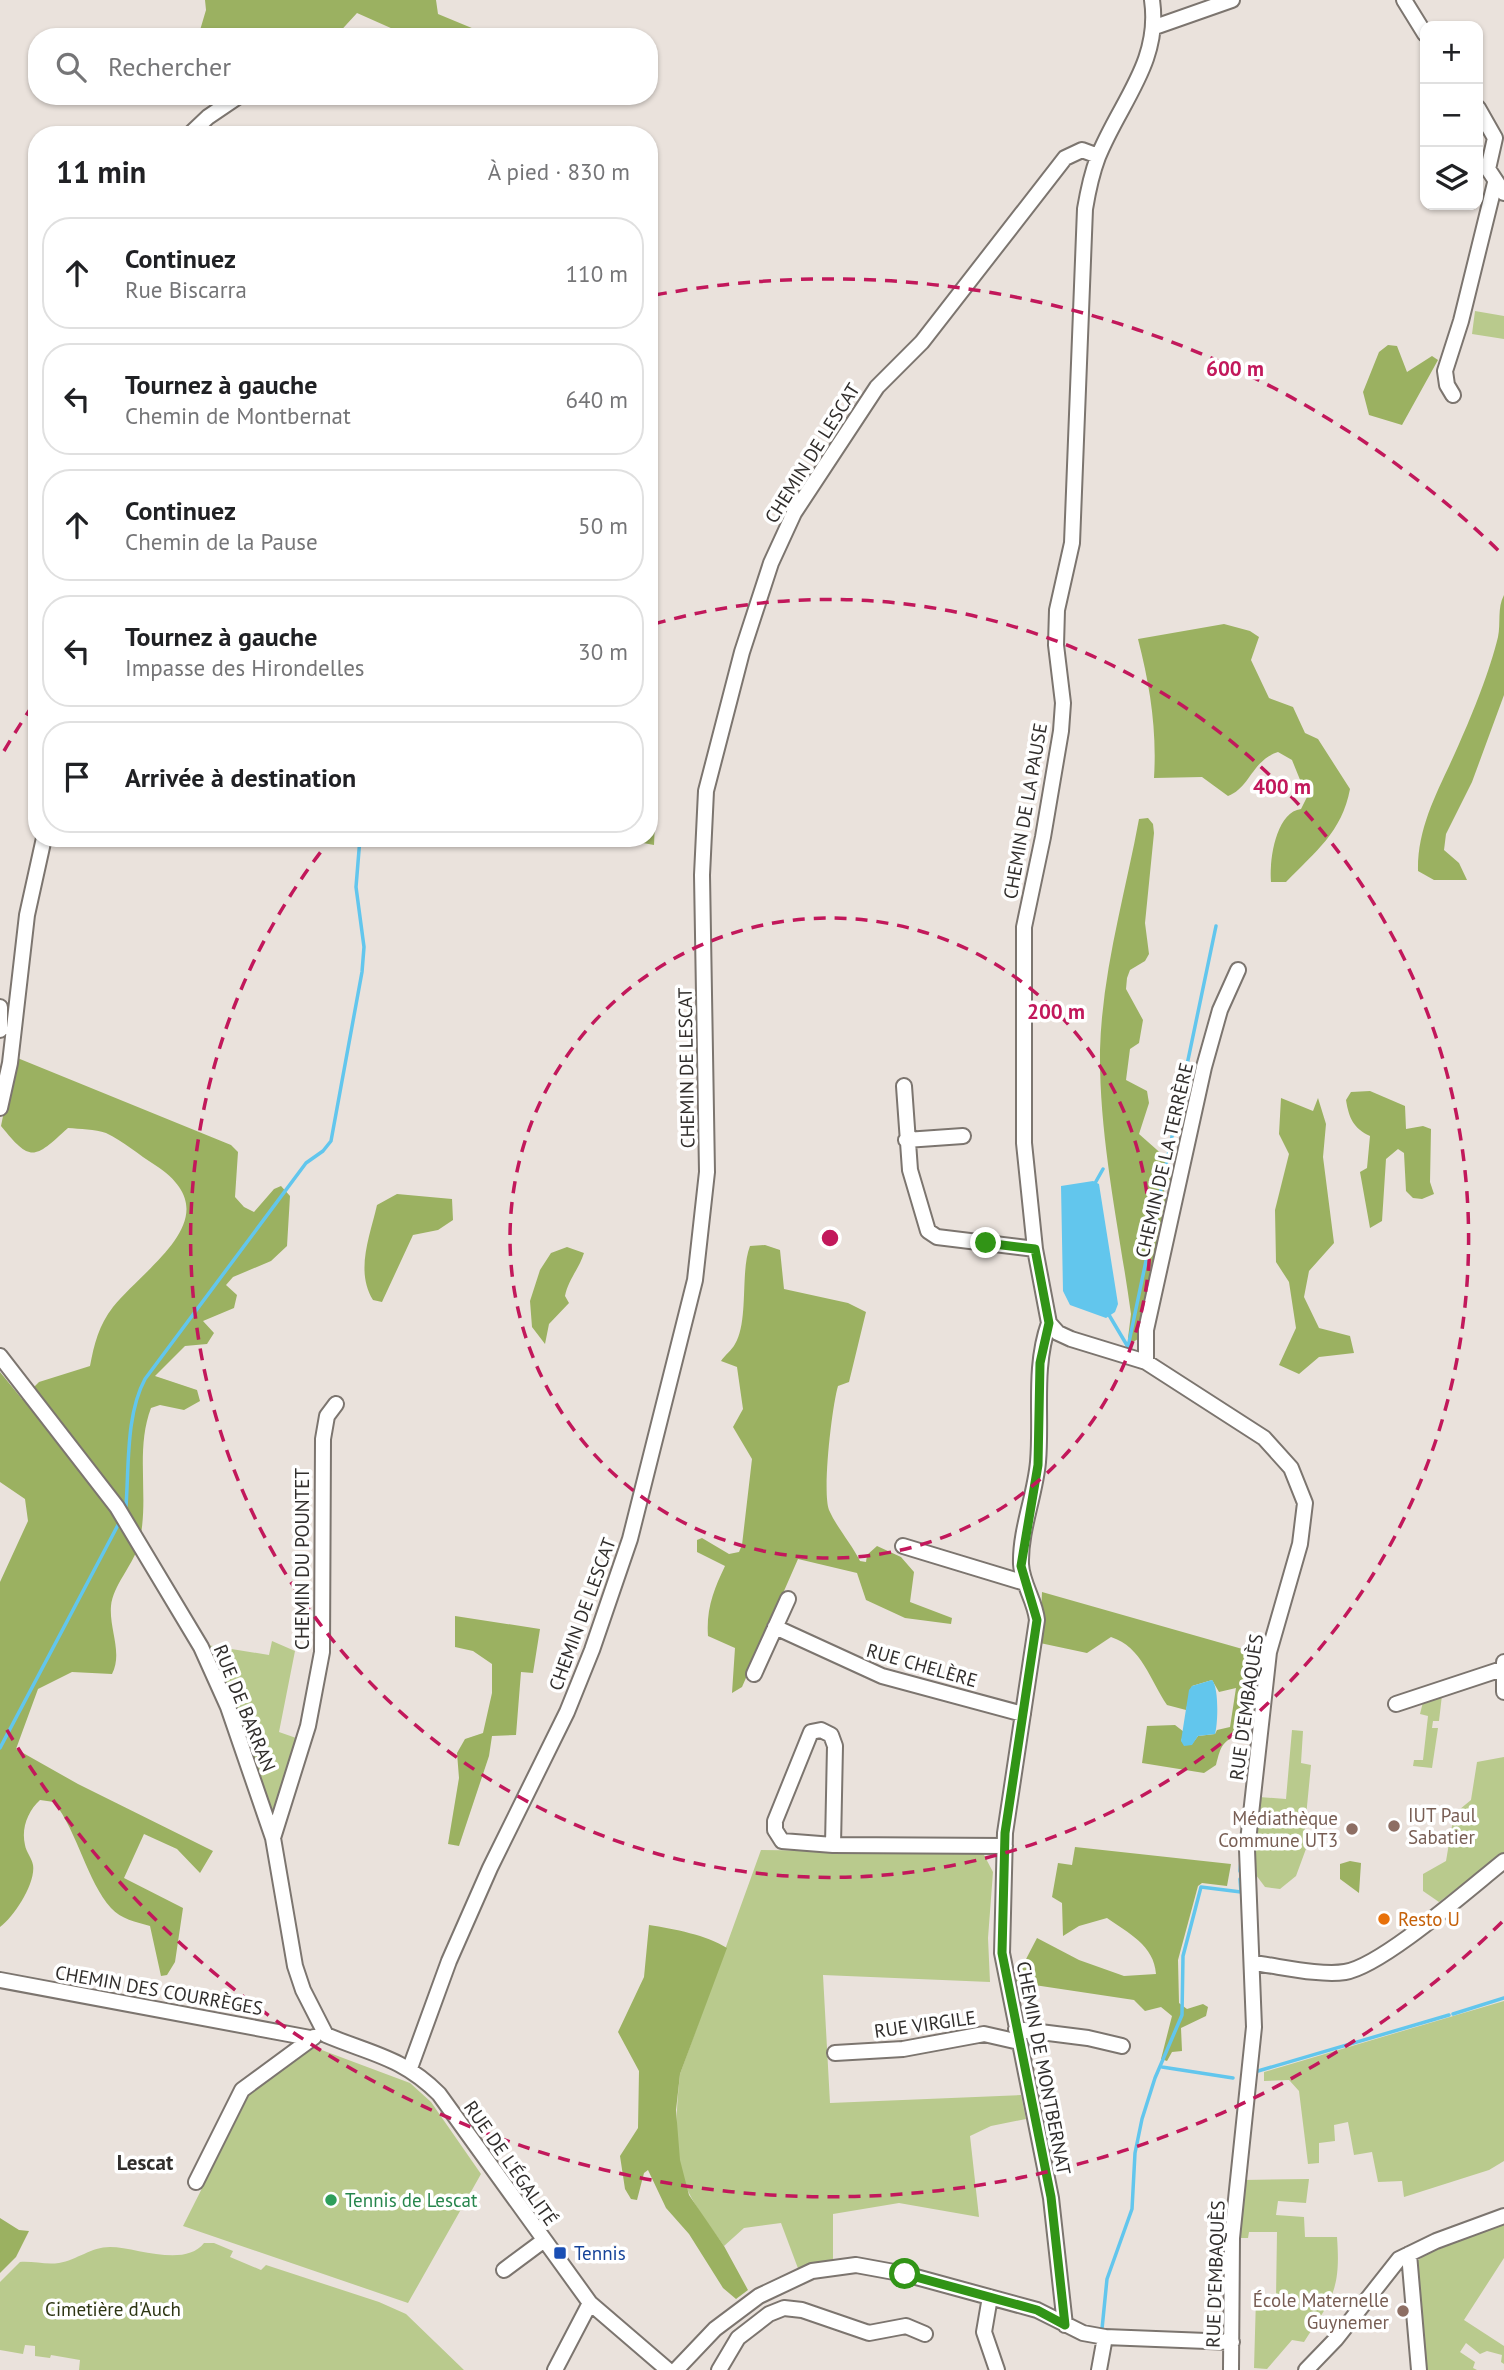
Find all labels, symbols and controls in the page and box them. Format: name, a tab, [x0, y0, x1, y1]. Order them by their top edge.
map controls	[1420, 21, 1483, 210]
button: +	[1420, 21, 1483, 84]
search box	[28, 28, 658, 105]
icon: search	[52, 48, 90, 86]
text: Rechercher	[108, 50, 231, 83]
button: −	[1420, 84, 1483, 147]
button: layers	[1420, 147, 1483, 210]
text: 11 min	[56, 152, 146, 191]
text: À pied · 830 m	[488, 157, 630, 186]
text: Continuez	[125, 242, 236, 275]
icon: ahead	[58, 254, 96, 292]
text: 110 m	[566, 259, 628, 288]
text: Rue Biscarra	[125, 275, 247, 304]
text: 600 m	[1206, 355, 1264, 382]
text: Tournez à gauche	[125, 368, 317, 401]
street label: CHEMIN DE LESCAT	[759, 378, 865, 528]
icon: left	[58, 380, 96, 418]
text: 640 m	[566, 385, 628, 414]
text: Chemin de Montbernat	[125, 401, 351, 430]
text: Continuez	[125, 494, 236, 527]
icon: ahead	[58, 506, 96, 544]
text: 50 m	[578, 511, 628, 540]
text: Chemin de la Pause	[125, 527, 318, 556]
text: Tournez à gauche	[125, 620, 317, 653]
icon: left	[58, 632, 96, 670]
text: 30 m	[578, 637, 628, 666]
text: Impasse des Hirondelles	[125, 653, 365, 682]
street label: CHEMIN DE LA PAUSE	[998, 721, 1052, 901]
icon: arrive	[58, 758, 96, 796]
text: Arrivée à destination	[125, 761, 356, 794]
text: 400 m	[1253, 773, 1311, 800]
street label: CHEMIN DE LESCAT	[673, 987, 699, 1149]
text: 200 m	[1027, 998, 1085, 1025]
street label: CHEMIN DE LA TERRÈRE	[1130, 1060, 1198, 1260]
centre of rings	[818, 1226, 842, 1250]
route end	[970, 1227, 1001, 1258]
street label: CHEMIN DU POUNTET	[290, 1468, 314, 1650]
street label: CHEMIN DE LESCAT	[543, 1534, 621, 1694]
street label: RUE D'EMBAQUÈS	[1224, 1632, 1268, 1782]
street label: RUE CHELÈRE	[864, 1638, 980, 1692]
street label: RUE DE BARRAN	[209, 1641, 281, 1775]
place label: IUT Paul Sabatier	[1408, 1803, 1476, 1849]
place label: Médiathèque Commune UT3	[1218, 1806, 1338, 1852]
marker: IUT Paul Sabatier	[1386, 1818, 1402, 1834]
marker: Médiathèque Commune UT3	[1344, 1821, 1360, 1837]
place label: Resto U	[1398, 1907, 1460, 1931]
marker: Resto U	[1376, 1911, 1392, 1927]
street label: CHEMIN DE MONTBERNAT	[1012, 1959, 1077, 2177]
street label: CHEMIN DES COURRÈGES	[53, 1960, 265, 2020]
street label: RUE VIRGILE	[873, 2005, 977, 2043]
street label: RUE DE L'ÉGALITÉ	[459, 2096, 563, 2230]
district label: Lescat	[117, 2149, 174, 2176]
place label: Tennis de Lescat	[345, 2188, 478, 2212]
marker: Tennis de Lescat	[323, 2192, 339, 2208]
street label: RUE D'EMBAQUÈS	[1200, 2200, 1230, 2348]
place label: Tennis	[574, 2241, 626, 2265]
marker: Tennis	[552, 2245, 568, 2261]
route start	[889, 2258, 920, 2289]
place label: École Maternelle Guynemer	[1253, 2288, 1390, 2334]
park label: Cimetière d'Auch	[45, 2297, 181, 2321]
marker: École Maternelle Guynemer	[1395, 2303, 1411, 2319]

